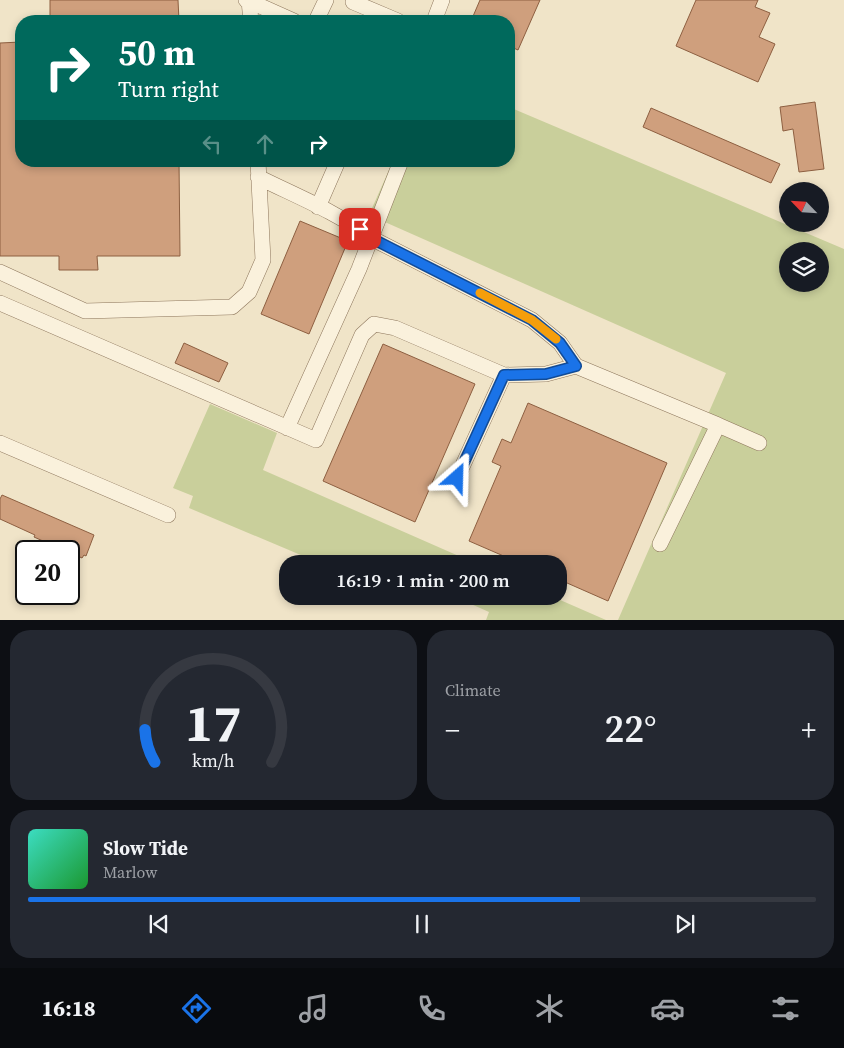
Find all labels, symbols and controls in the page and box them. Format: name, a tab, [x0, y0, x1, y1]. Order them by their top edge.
text: 50 m	[118, 29, 195, 77]
icon: right	[35, 35, 100, 100]
text: Turn right	[118, 74, 219, 104]
icon: left	[198, 130, 226, 158]
icon: ahead	[251, 130, 279, 158]
icon: right	[304, 130, 332, 158]
north arrow	[779, 182, 829, 232]
map controls	[779, 182, 829, 292]
pin	[339, 208, 381, 250]
icon: arrive	[346, 215, 374, 243]
button: layers	[779, 242, 829, 292]
position arrow	[430, 451, 482, 503]
speed limit sign: 20	[15, 540, 80, 605]
text: 16:19 · 1 min · 200 m	[336, 567, 510, 593]
text: Climate	[445, 679, 501, 701]
text: 17	[185, 687, 242, 758]
text: 22°	[605, 703, 656, 755]
text: −	[445, 711, 460, 749]
text: +	[801, 711, 816, 749]
text: km/h	[192, 748, 235, 773]
text: Slow Tide	[103, 835, 188, 861]
text: Marlow	[103, 861, 158, 883]
icon: previous	[145, 910, 173, 938]
icon: pause	[408, 910, 436, 938]
icon: next	[671, 910, 699, 938]
icon: directions	[179, 991, 214, 1026]
icon: music	[296, 991, 331, 1026]
icon: phone	[414, 991, 449, 1026]
icon: climate	[532, 991, 567, 1026]
icon: car	[650, 991, 685, 1026]
icon: filters	[768, 991, 803, 1026]
text: 16:18	[41, 993, 96, 1023]

